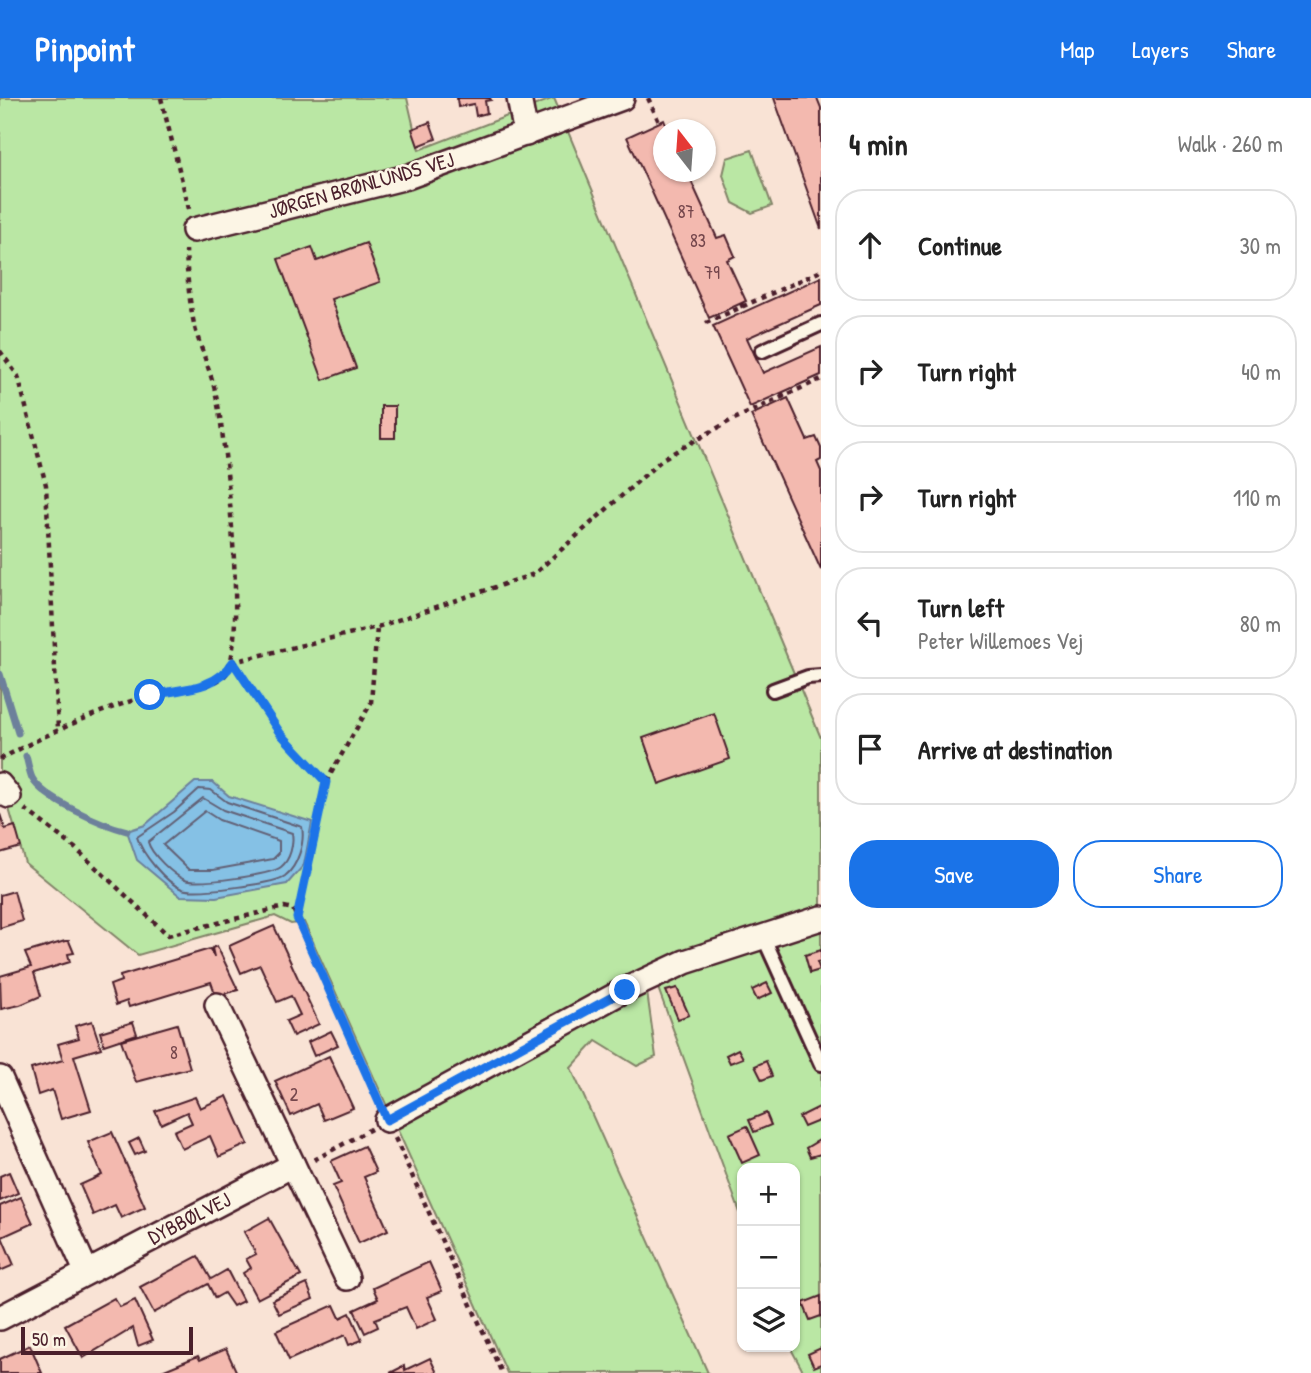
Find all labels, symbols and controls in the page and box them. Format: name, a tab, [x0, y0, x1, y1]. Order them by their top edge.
text: Pinpoint	[35, 27, 134, 71]
text: Map	[1060, 33, 1094, 65]
text: Layers	[1132, 33, 1189, 65]
text: Share	[1227, 33, 1276, 65]
north arrow	[653, 119, 716, 182]
text: 4 min	[849, 124, 908, 164]
text: Walk · 260 m	[1178, 128, 1283, 159]
street label: JØRGEN BRØNLUNDS VEJ	[265, 145, 457, 225]
house number: 87	[678, 199, 694, 224]
icon: ahead	[851, 226, 889, 264]
house number: 83	[690, 228, 706, 253]
text: Continue	[918, 228, 1002, 263]
text: 30 m	[1239, 230, 1281, 261]
house number: 79	[704, 260, 720, 285]
icon: right	[851, 352, 889, 390]
text: Turn right	[918, 354, 1016, 389]
text: 40 m	[1241, 356, 1281, 387]
icon: right	[851, 478, 889, 516]
text: Turn right	[918, 480, 1016, 515]
text: 110 m	[1233, 482, 1281, 513]
text: Turn left	[918, 590, 1004, 625]
icon: left	[851, 604, 889, 642]
text: 80 m	[1240, 608, 1281, 639]
text: Peter Willemoes Vej	[918, 625, 1084, 656]
route start	[134, 679, 165, 710]
icon: arrive	[851, 730, 889, 768]
text: Arrive at destination	[918, 732, 1113, 767]
button: Save	[849, 840, 1059, 908]
button: Share	[1073, 840, 1283, 908]
route end	[609, 974, 640, 1005]
house number: 8	[170, 1040, 178, 1065]
house number: 2	[290, 1082, 299, 1107]
map controls	[737, 1163, 800, 1352]
button: +	[737, 1163, 800, 1226]
street label: DYBBØLVEJ	[143, 1185, 235, 1251]
button: −	[737, 1226, 800, 1289]
button: layers	[737, 1289, 800, 1352]
scale bar	[21, 1324, 192, 1356]
text: 50 m	[32, 1326, 66, 1352]

